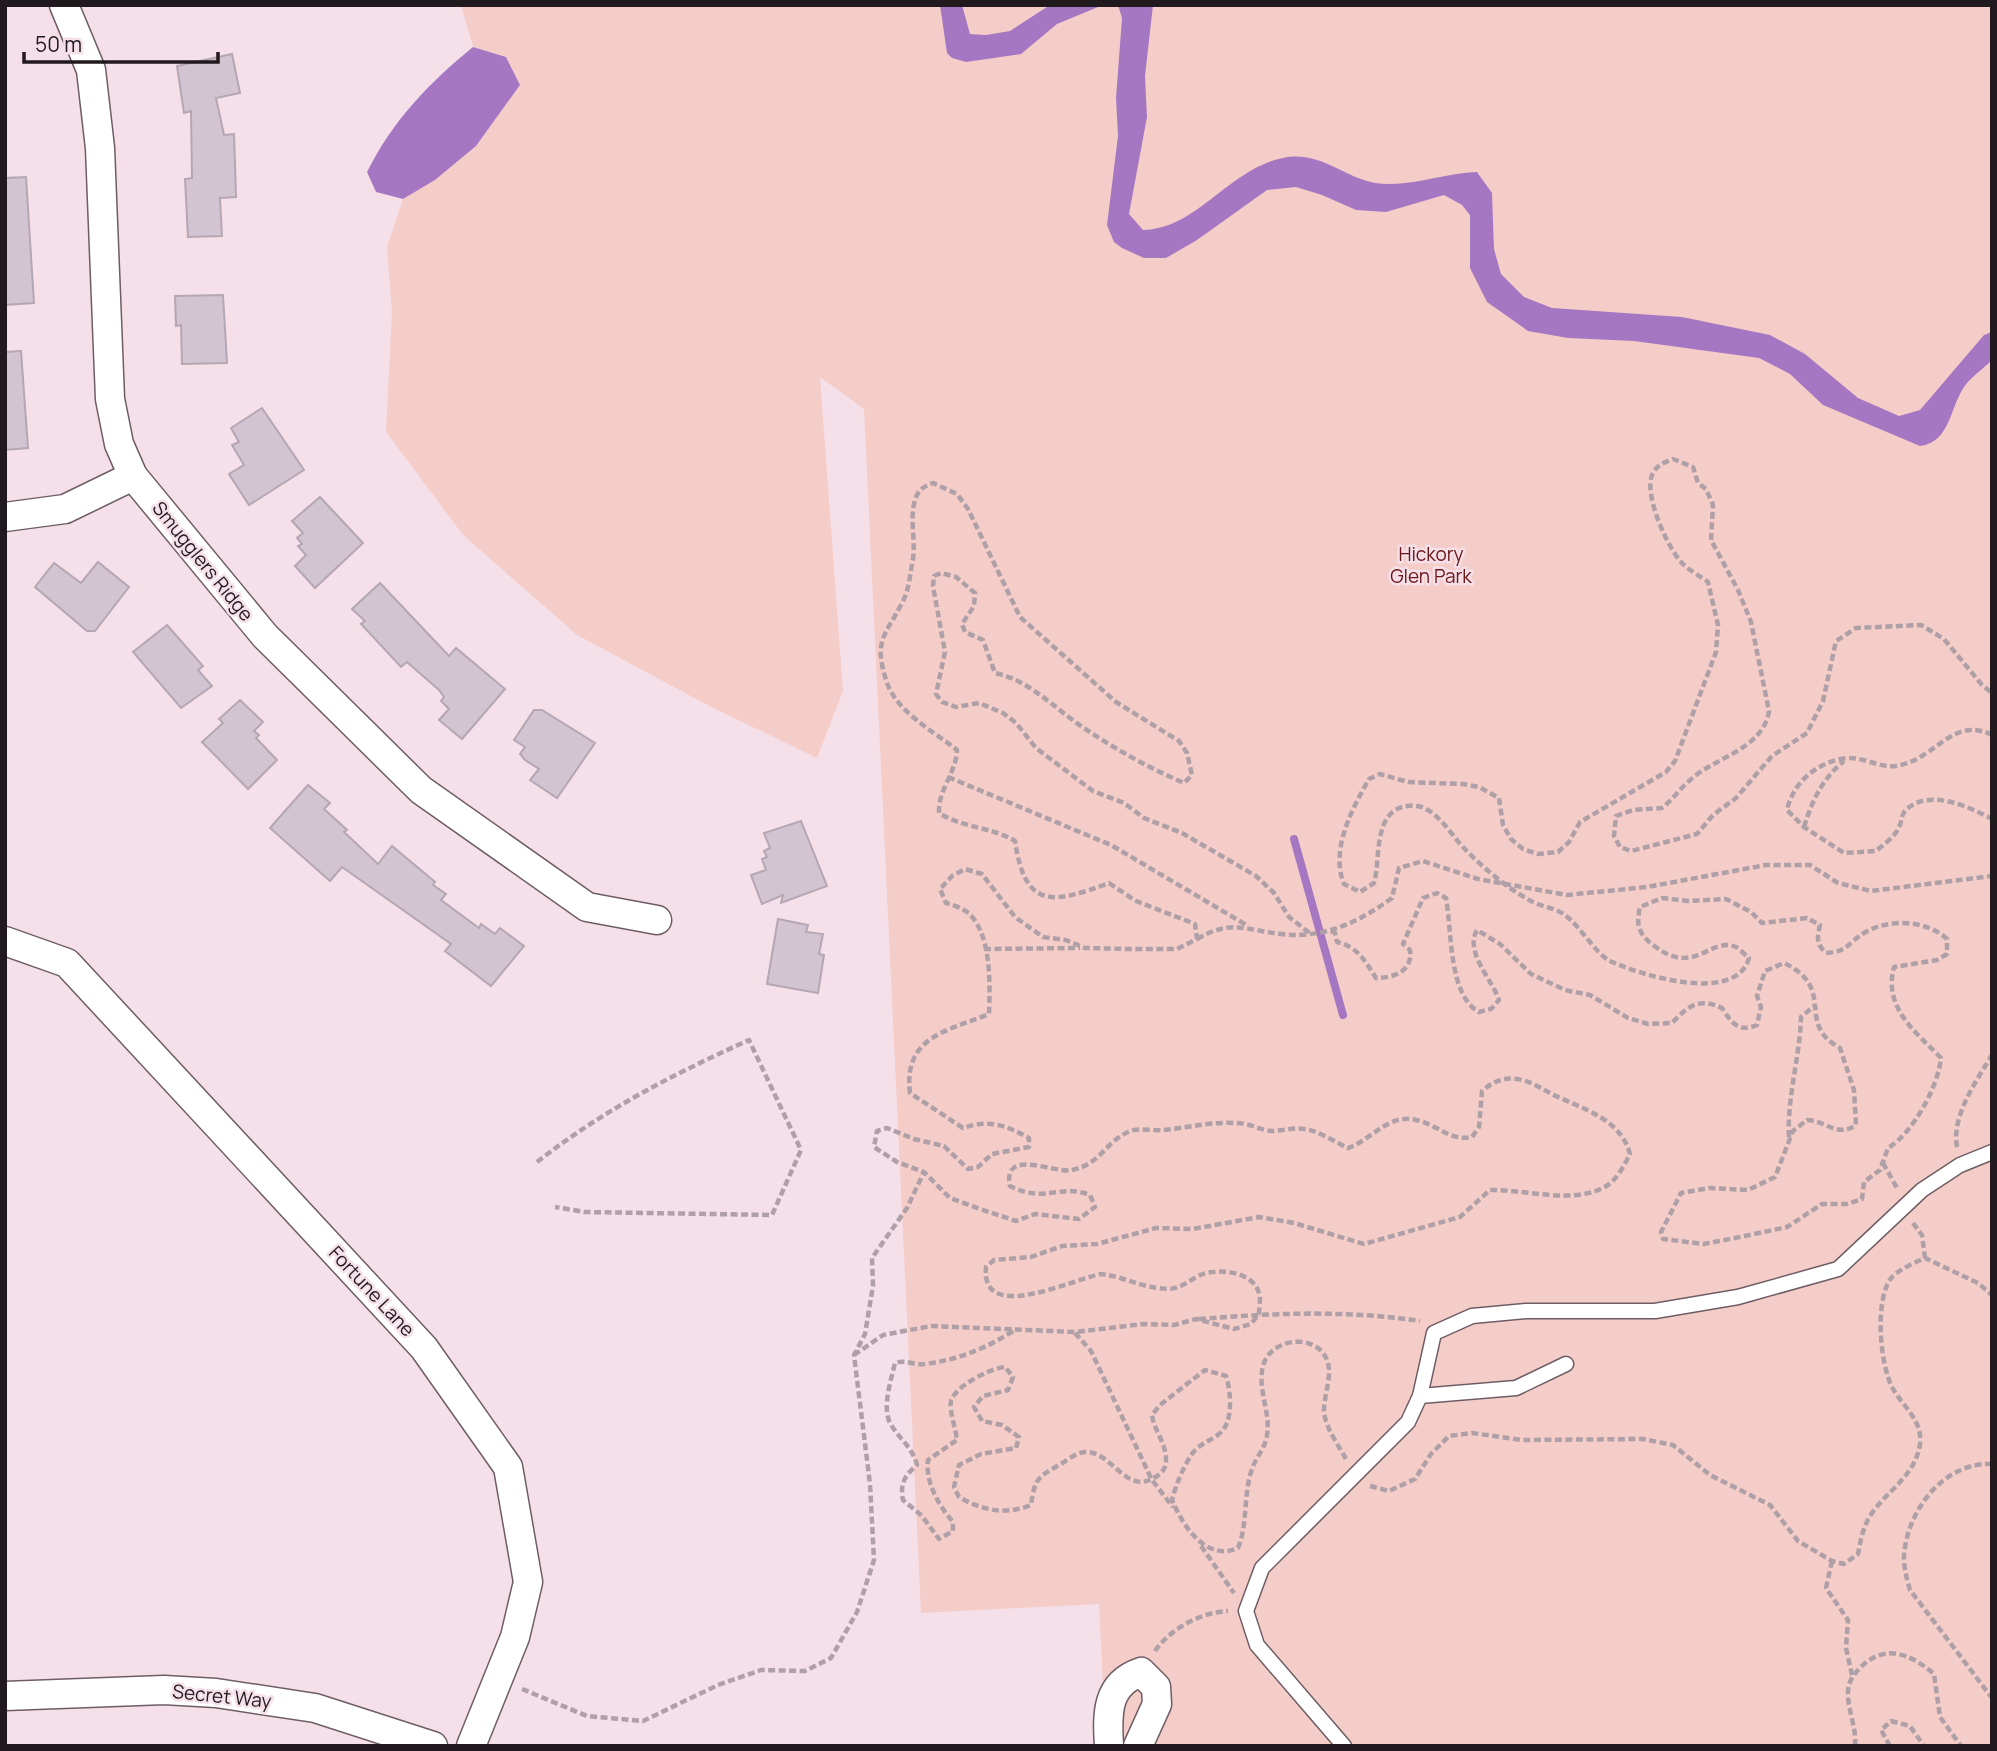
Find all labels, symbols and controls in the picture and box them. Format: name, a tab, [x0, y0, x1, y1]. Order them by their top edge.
scale bar	[24, 21, 219, 65]
text: 50 m	[35, 30, 82, 58]
street label: Smugglers Ridge	[147, 496, 259, 626]
park label: Hickory Glen Park	[1390, 541, 1472, 589]
street label: Fortune Lane	[323, 1240, 421, 1342]
street label: Secret Way	[171, 1678, 273, 1714]

